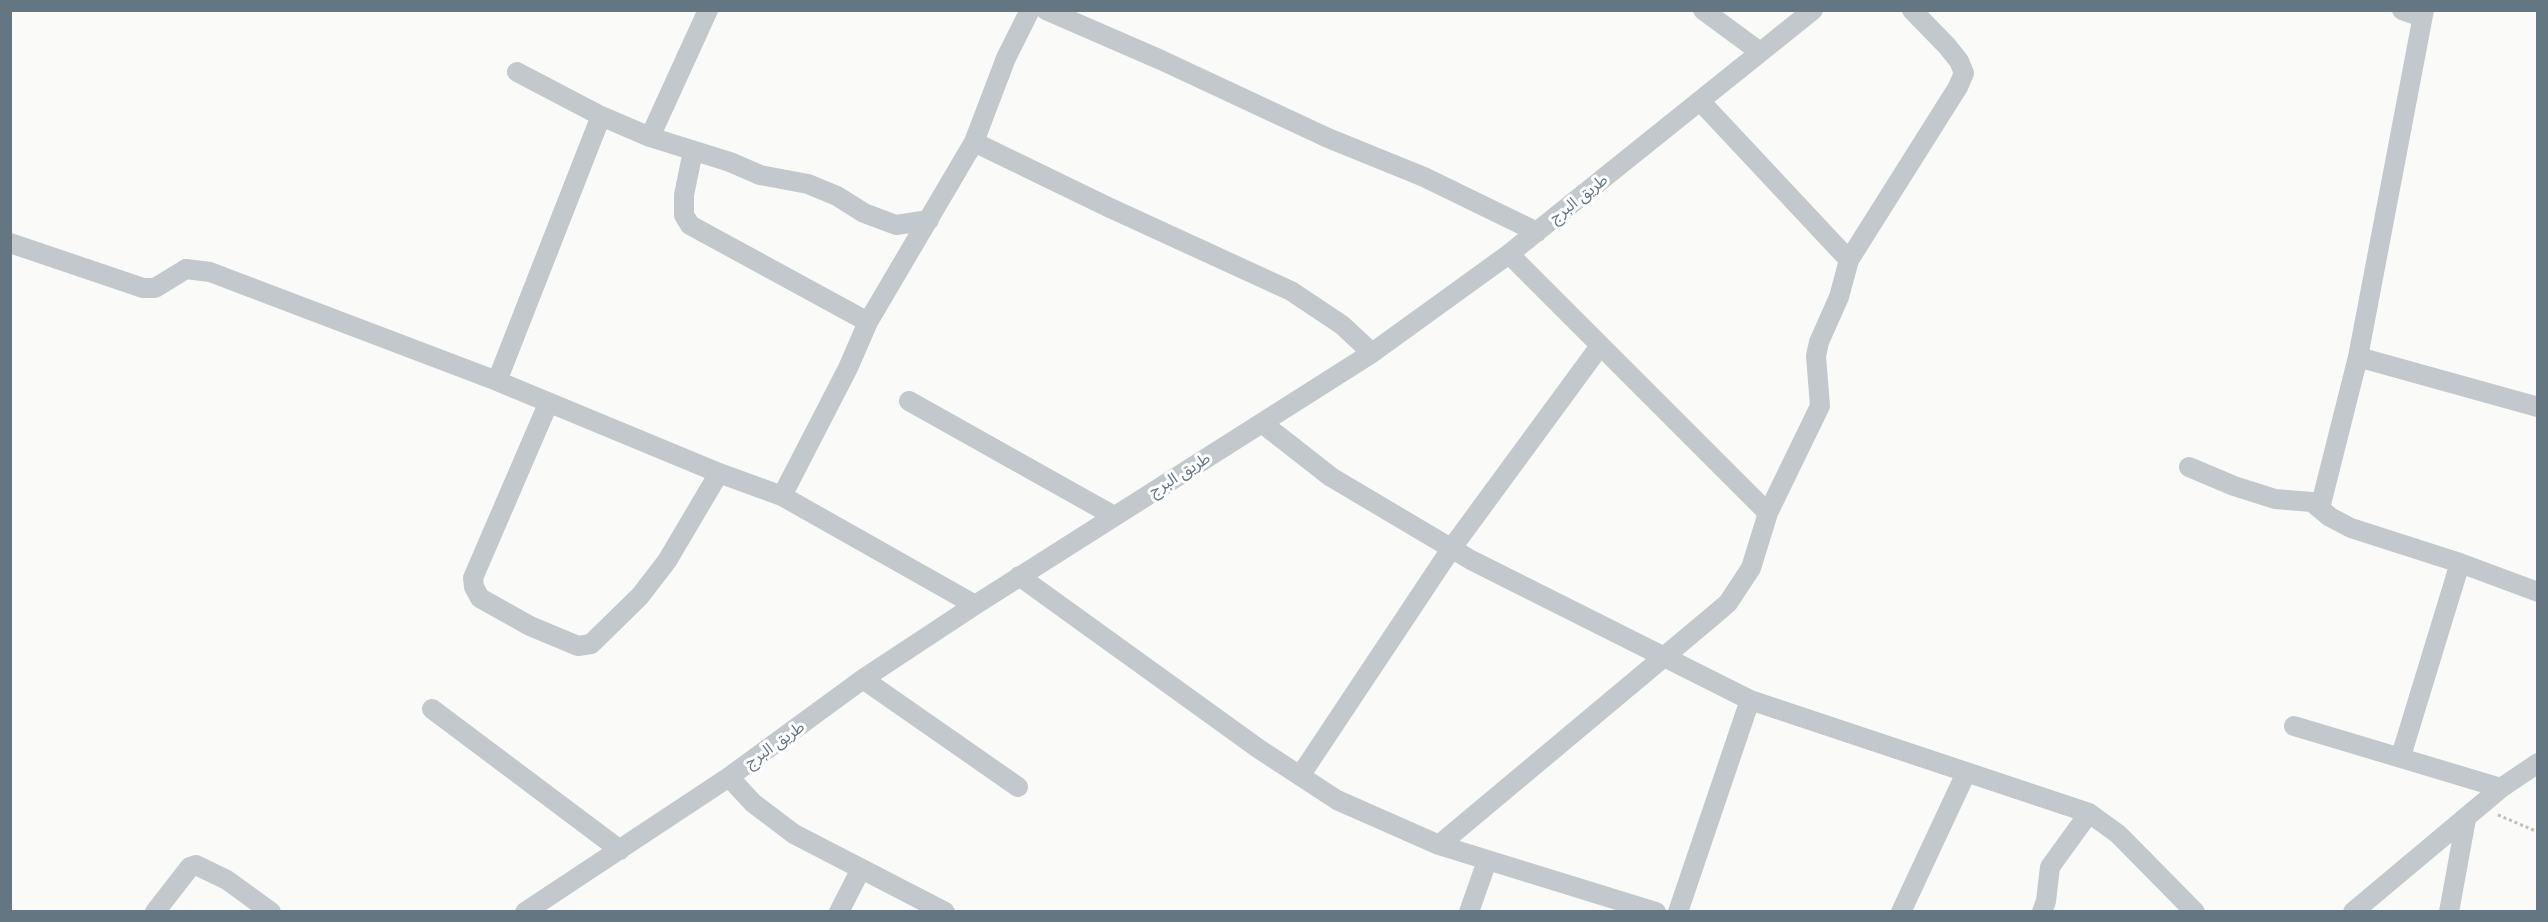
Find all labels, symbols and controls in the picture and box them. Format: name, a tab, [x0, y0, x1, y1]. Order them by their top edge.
street label: طريق البرج	[1546, 170, 1612, 228]
street label: طريق البرج	[1146, 449, 1214, 501]
street label: طريق البرج	[741, 717, 809, 773]

